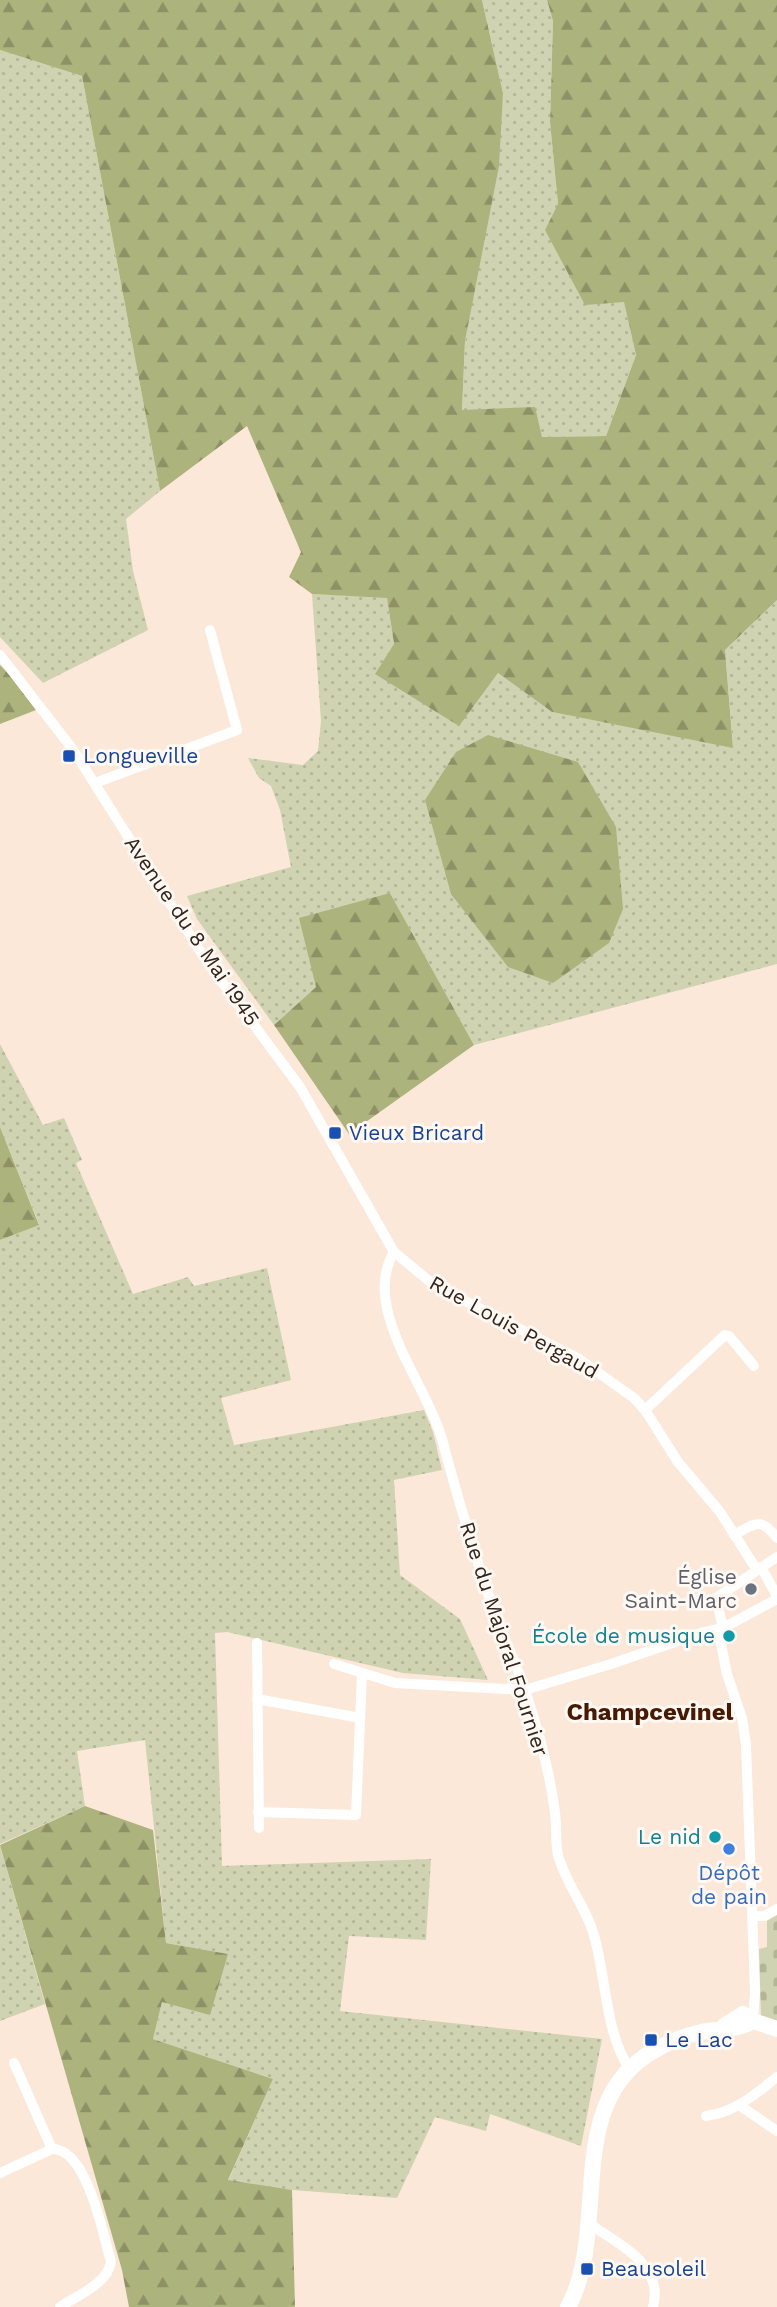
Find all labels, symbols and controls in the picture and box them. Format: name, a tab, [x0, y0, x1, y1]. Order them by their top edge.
place label: Longueville	[83, 743, 198, 768]
marker: Longueville	[61, 748, 77, 764]
street label: Avenue du 8 Mai 1945	[120, 831, 265, 1030]
place label: Vieux Bricard	[349, 1120, 484, 1145]
marker: Vieux Bricard	[327, 1125, 343, 1141]
street label: Rue Louis Pergaud	[425, 1270, 603, 1383]
street label: Rue du Majoral Fournier	[455, 1518, 554, 1760]
place label: Église Saint-Marc	[624, 1564, 737, 1613]
marker: Église Saint-Marc	[743, 1581, 759, 1597]
place label: École de musique	[532, 1623, 715, 1648]
marker: École de musique	[721, 1628, 737, 1644]
district label: Champcevinel	[567, 1698, 734, 1726]
place label: Le nid	[638, 1824, 701, 1849]
marker: Le nid	[707, 1829, 723, 1845]
marker: Dépôt de pain	[721, 1841, 737, 1857]
place label: Dépôt de pain	[691, 1860, 767, 1909]
place label: Le Lac	[665, 2027, 733, 2052]
marker: Le Lac	[643, 2032, 659, 2048]
place label: Beausoleil	[601, 2256, 706, 2281]
marker: Beausoleil	[579, 2261, 595, 2277]

